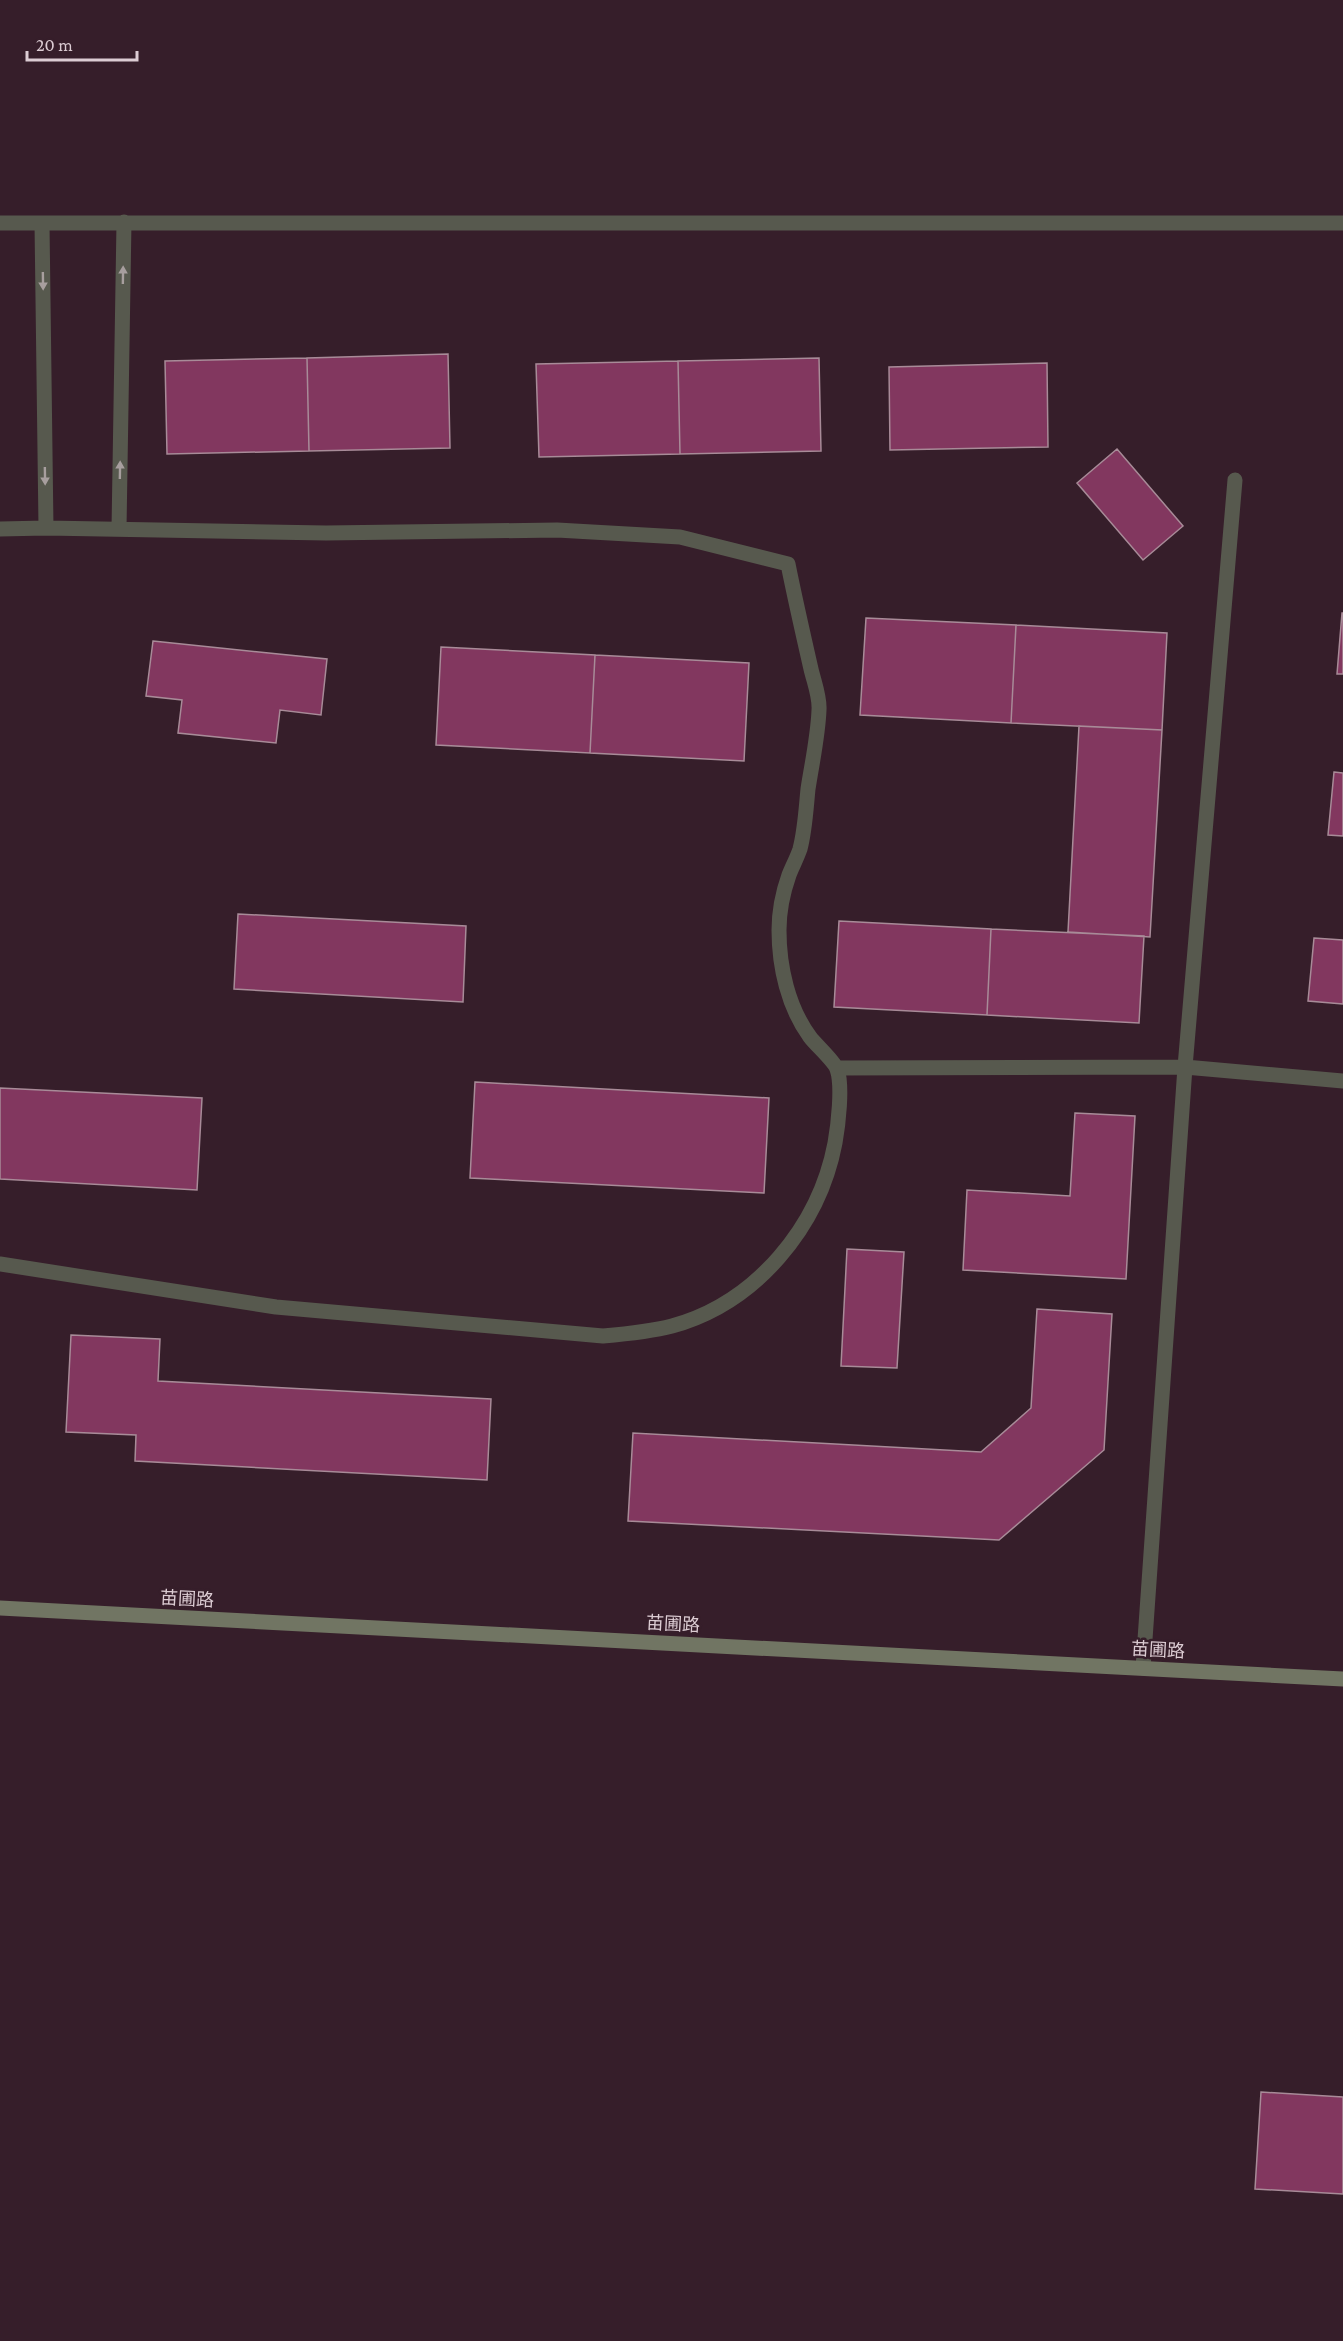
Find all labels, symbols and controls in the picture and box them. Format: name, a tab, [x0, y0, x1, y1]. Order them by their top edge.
scale bar	[27, 24, 136, 62]
text: 20 m	[36, 35, 73, 55]
one-way arrow	[118, 266, 128, 285]
one-way arrow	[38, 272, 48, 291]
one-way arrow	[115, 461, 125, 480]
one-way arrow	[40, 467, 50, 486]
street label: 苗圃路	[160, 1588, 214, 1610]
street label: 苗圃路	[646, 1613, 700, 1635]
street label: 苗圃路	[1131, 1639, 1185, 1661]

